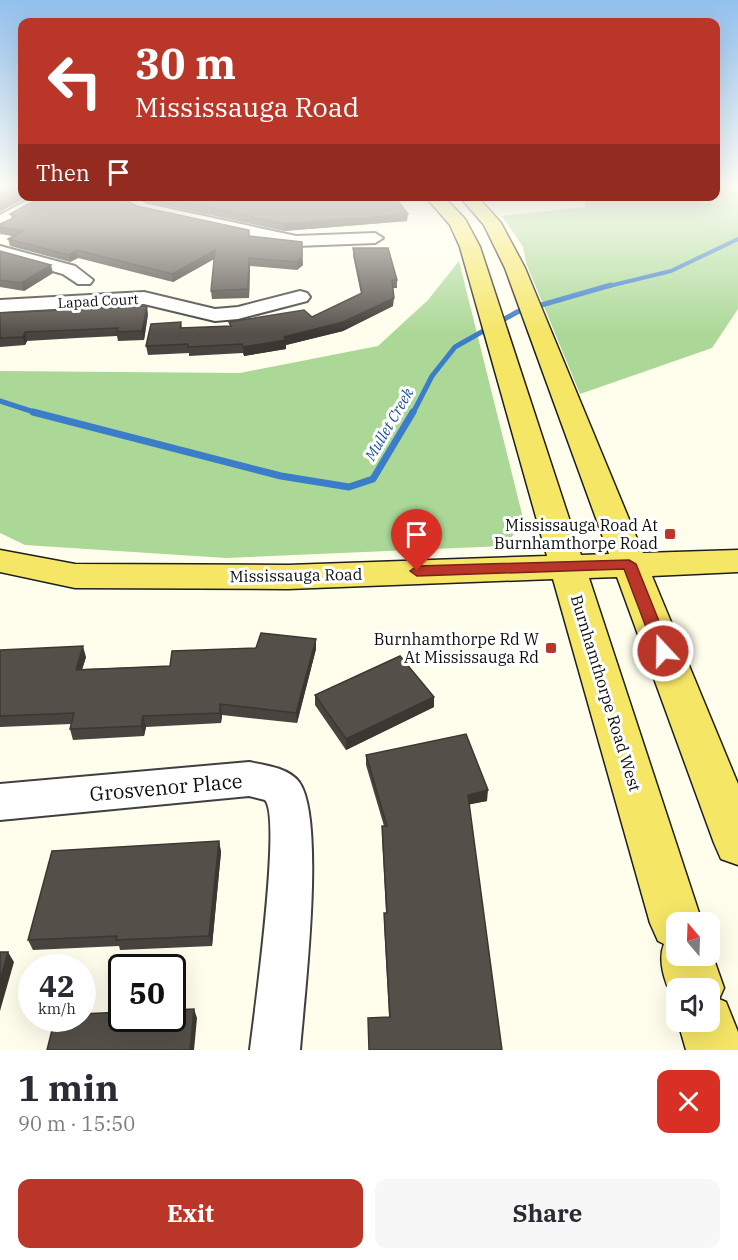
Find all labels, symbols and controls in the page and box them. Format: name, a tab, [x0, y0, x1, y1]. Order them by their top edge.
text: 30 m	[135, 36, 236, 91]
icon: left	[36, 42, 114, 120]
text: Mississauga Road	[135, 89, 359, 124]
icon: arrive	[102, 156, 135, 189]
text: Then	[36, 158, 90, 187]
street label: Lapad Court	[57, 290, 139, 312]
water label: Mullet Creek	[360, 384, 417, 465]
pin	[391, 509, 442, 571]
place label: Mississauga Road At Burnhamthorpe Road	[494, 515, 658, 553]
icon: arrive	[400, 518, 433, 551]
marker: Mississauga Road At Burnhamthorpe Road	[663, 527, 677, 541]
street label: Mississauga Road	[229, 564, 363, 586]
street label: Burnhamthorpe Road West	[567, 592, 646, 794]
position arrow	[631, 619, 695, 683]
place label: Burnhamthorpe Rd W At Mississauga Rd	[374, 629, 540, 667]
marker: Burnhamthorpe Rd W At Mississauga Rd	[544, 641, 558, 655]
street label: Grosvenor Place	[89, 767, 243, 807]
north arrow	[666, 912, 720, 966]
map controls	[666, 912, 720, 1032]
speed limit sign: 50	[108, 954, 186, 1032]
text: 42	[39, 966, 75, 1005]
button: sound	[666, 978, 720, 1032]
text: km/h	[38, 999, 76, 1018]
text: 1 min	[18, 1064, 119, 1111]
button: close	[657, 1070, 720, 1133]
text: 90 m · 15:50	[18, 1110, 135, 1137]
button: Exit	[18, 1179, 363, 1248]
button: Share	[375, 1179, 720, 1248]

